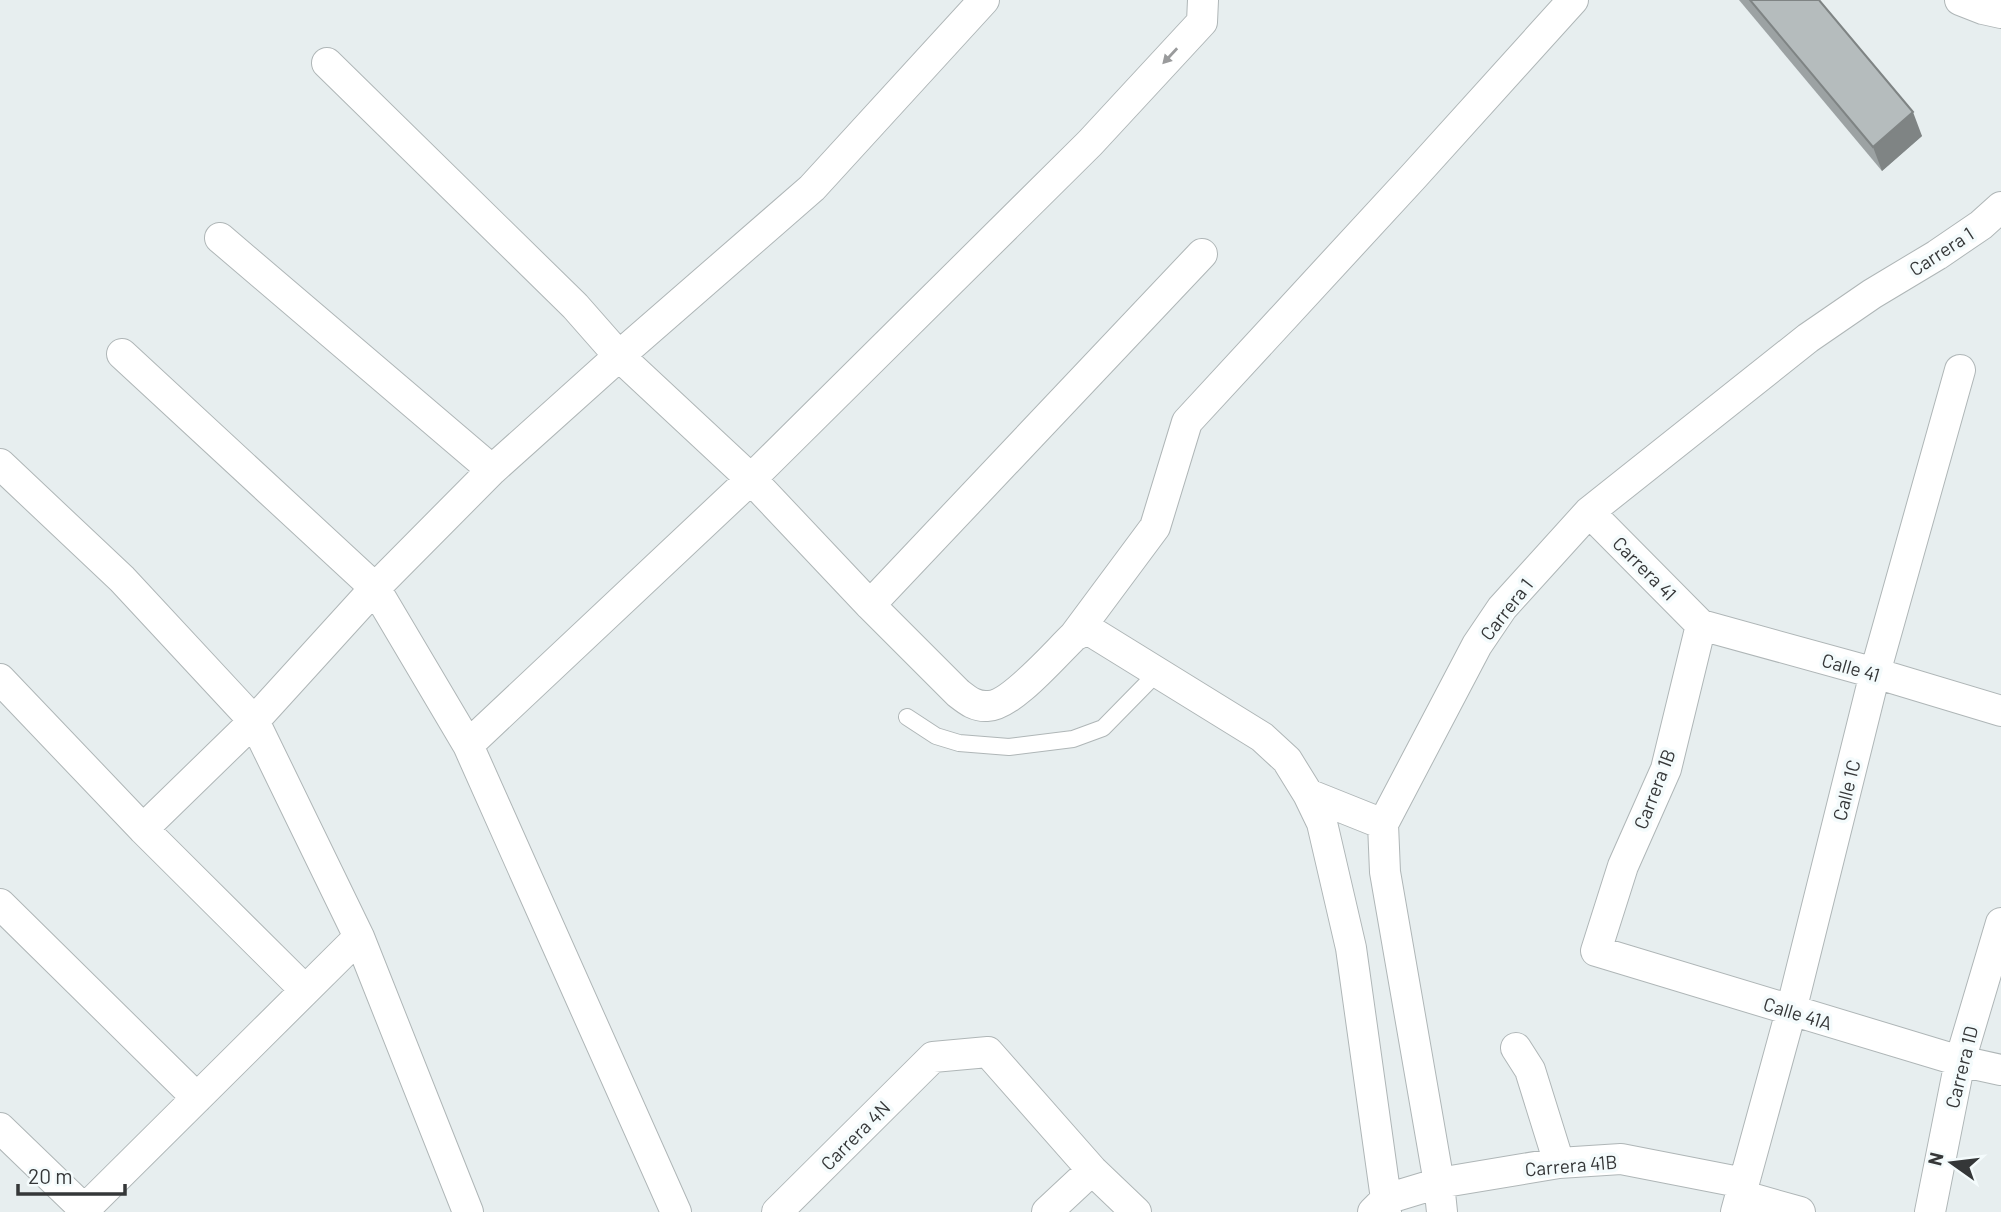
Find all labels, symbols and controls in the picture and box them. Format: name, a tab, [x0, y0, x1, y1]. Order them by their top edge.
one-way arrow	[1163, 47, 1179, 64]
street label: Carrera 1	[1905, 222, 1977, 280]
street label: Carrera 41	[1608, 531, 1682, 605]
street label: Carrera 1	[1475, 574, 1537, 644]
street label: Calle 41	[1819, 648, 1883, 686]
street label: Carrera 1B	[1628, 746, 1680, 832]
street label: Calle 1C	[1827, 757, 1865, 823]
street label: Calle 41A	[1761, 992, 1835, 1034]
street label: Carrera 1D	[1940, 1024, 1982, 1110]
street label: Carrera 4N	[816, 1096, 894, 1174]
north arrow	[1917, 1128, 1987, 1198]
street label: Carrera 41B	[1524, 1150, 1618, 1180]
text: N	[1922, 1150, 1948, 1168]
scale bar	[18, 1152, 124, 1196]
text: 20 m	[28, 1163, 73, 1188]

